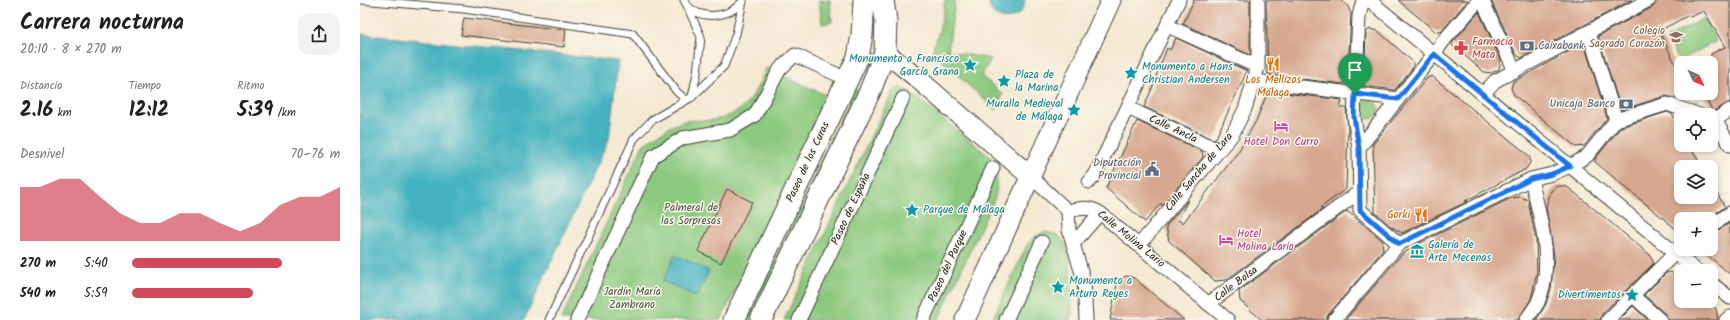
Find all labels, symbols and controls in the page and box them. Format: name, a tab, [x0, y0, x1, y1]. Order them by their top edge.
text: Carrera nocturna	[20, 6, 184, 41]
button: share	[298, 13, 340, 55]
place label: Colegio Sagrado Corazón	[1589, 22, 1665, 53]
school or university icon: Colegio Sagrado Corazón	[1668, 29, 1684, 45]
place label: Farmacia Mata	[1472, 33, 1513, 64]
place label: Caixabank	[1538, 37, 1585, 55]
bank icon: Caixabank	[1519, 38, 1535, 54]
text: 20:10 · 8 × 270 m	[20, 39, 122, 60]
pharmacy icon: Farmacia Mata	[1453, 40, 1469, 56]
place label: Monumento a Francisco García Grana	[849, 50, 959, 81]
pin	[1338, 53, 1372, 94]
restaurant icon: Los Mellizos Málaga	[1265, 56, 1281, 72]
north arrow	[1674, 56, 1718, 100]
map controls	[1674, 56, 1718, 308]
place icon: Monumento a Francisco García Grana	[962, 57, 978, 73]
place label: Monumento a Hans Christian Andersen	[1142, 58, 1233, 89]
icon: arrive	[1344, 59, 1366, 81]
place icon: Monumento a Hans Christian Andersen	[1123, 65, 1139, 81]
place label: Plaza de la Marina	[1015, 66, 1058, 97]
place label: Los Mellizos Málaga	[1245, 71, 1301, 102]
place icon: Plaza de la Marina	[996, 73, 1012, 89]
text: Distancia	[20, 77, 62, 95]
text: Tiempo	[129, 77, 161, 95]
text: Ritmo	[237, 77, 264, 95]
text: 2.16	[20, 95, 53, 127]
text: 12:12	[129, 95, 169, 127]
text: 5:39	[237, 95, 273, 127]
place label: Muralla Medieval de Málaga	[986, 95, 1063, 126]
place label: Unicaja Banco	[1550, 95, 1615, 113]
bank icon: Unicaja Banco	[1618, 96, 1634, 112]
place icon: Muralla Medieval de Málaga	[1066, 102, 1082, 118]
text: km	[53, 104, 72, 122]
text: /km	[273, 104, 296, 122]
button: locate	[1674, 108, 1718, 152]
street label: Calle Ancla	[1146, 110, 1200, 148]
street label: Paseo de los Curas	[781, 118, 835, 205]
hotel icon: Hotel Don Curro	[1273, 118, 1289, 134]
street label: Calle Sancha de Lara	[1160, 128, 1238, 216]
place label: Hotel Don Curro	[1243, 133, 1319, 151]
text: Desnivel	[20, 144, 64, 165]
text: 70–76 m	[291, 144, 340, 165]
place label: Diputación Provincial	[1093, 154, 1141, 185]
button: layers	[1674, 160, 1718, 204]
public building icon: Diputación Provincial	[1144, 161, 1160, 177]
street label: Paseo de España	[826, 170, 876, 248]
park label: Palmeral de las Sorpresas	[661, 199, 721, 230]
place label: Parque de Málaga	[923, 201, 1005, 219]
place icon: Parque de Málaga	[904, 202, 920, 218]
street label: Calle Molina Lario	[1093, 206, 1169, 272]
place label: Gorki	[1387, 206, 1410, 224]
restaurant icon: Gorki	[1413, 207, 1429, 223]
button: +	[1674, 212, 1718, 256]
place label: Hotel Molina Lario	[1237, 225, 1294, 256]
street label: Paseo del Parque	[923, 227, 973, 305]
hotel icon: Hotel Molina Lario	[1218, 232, 1234, 248]
place label: Galería de Arte Mecenas	[1428, 236, 1491, 267]
museum icon: Galería de Arte Mecenas	[1409, 243, 1425, 259]
text: 270 m	[20, 253, 56, 274]
text: 5:40	[84, 253, 108, 274]
street label: Calle Bolsa	[1210, 261, 1262, 307]
button: −	[1674, 264, 1718, 308]
place label: Monumento a Arturo Reyes	[1069, 272, 1132, 303]
place icon: Monumento a Arturo Reyes	[1050, 279, 1066, 295]
text: 540 m	[20, 283, 56, 304]
text: 5:59	[84, 283, 108, 304]
park label: Jardín María Zambrano	[603, 283, 661, 314]
place label: Divertimentos	[1558, 286, 1621, 304]
place icon: Divertimentos	[1624, 287, 1640, 303]

